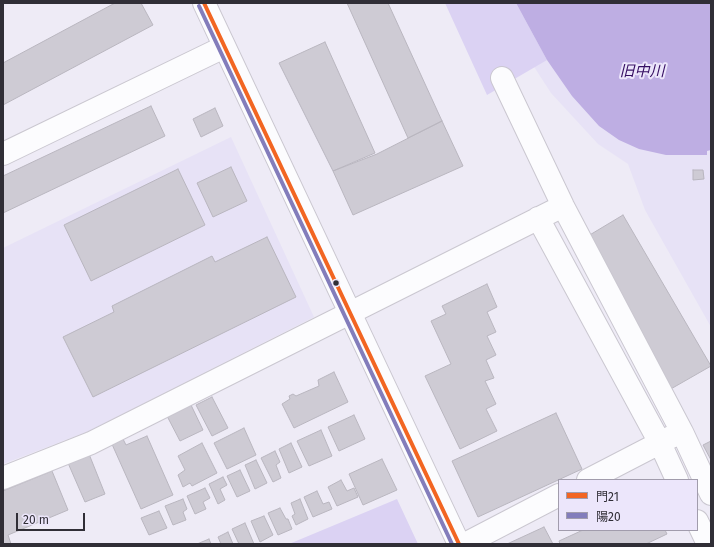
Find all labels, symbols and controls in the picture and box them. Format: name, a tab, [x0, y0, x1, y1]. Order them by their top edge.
water label: 旧中川	[620, 63, 664, 81]
unlabelled marker	[331, 278, 341, 288]
legend	[558, 479, 698, 531]
text: 門21	[596, 490, 619, 504]
scale bar	[18, 505, 87, 531]
text: 陽20	[596, 510, 621, 524]
text: 20 m	[23, 513, 49, 527]

